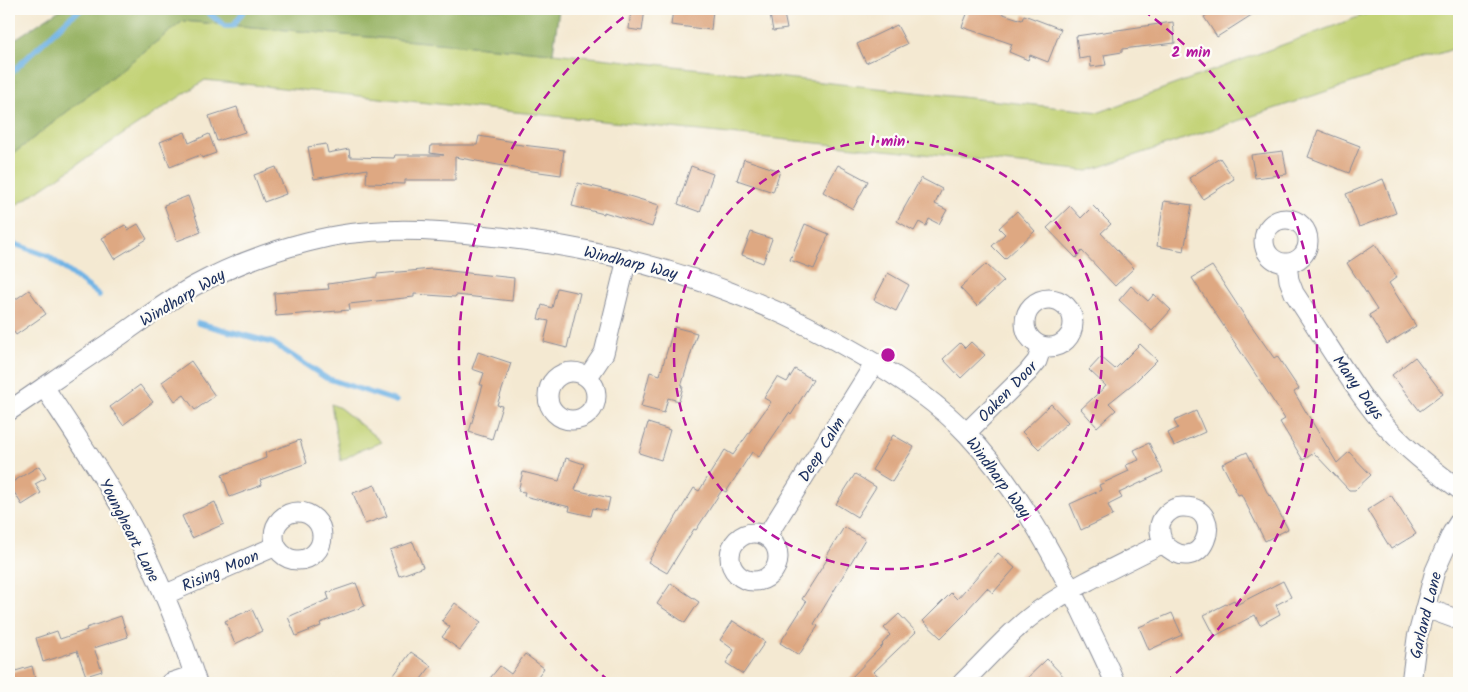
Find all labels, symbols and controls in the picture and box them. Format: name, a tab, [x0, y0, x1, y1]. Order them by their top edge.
text: 2 min	[1171, 41, 1211, 65]
text: 1 min	[871, 130, 905, 154]
street label: Windharp Way	[581, 240, 681, 287]
street label: Windharp Way	[135, 263, 231, 334]
centre of rings	[879, 346, 897, 364]
street label: Many Days	[1326, 350, 1390, 426]
street label: Oaken Door	[972, 354, 1045, 428]
street label: Deep Calm	[792, 412, 852, 487]
street label: Windharp Way	[959, 432, 1037, 524]
street label: Youngheart Lane	[92, 474, 166, 587]
street label: Rising Moon	[178, 544, 263, 599]
street label: Garland Lane	[1404, 569, 1449, 662]

